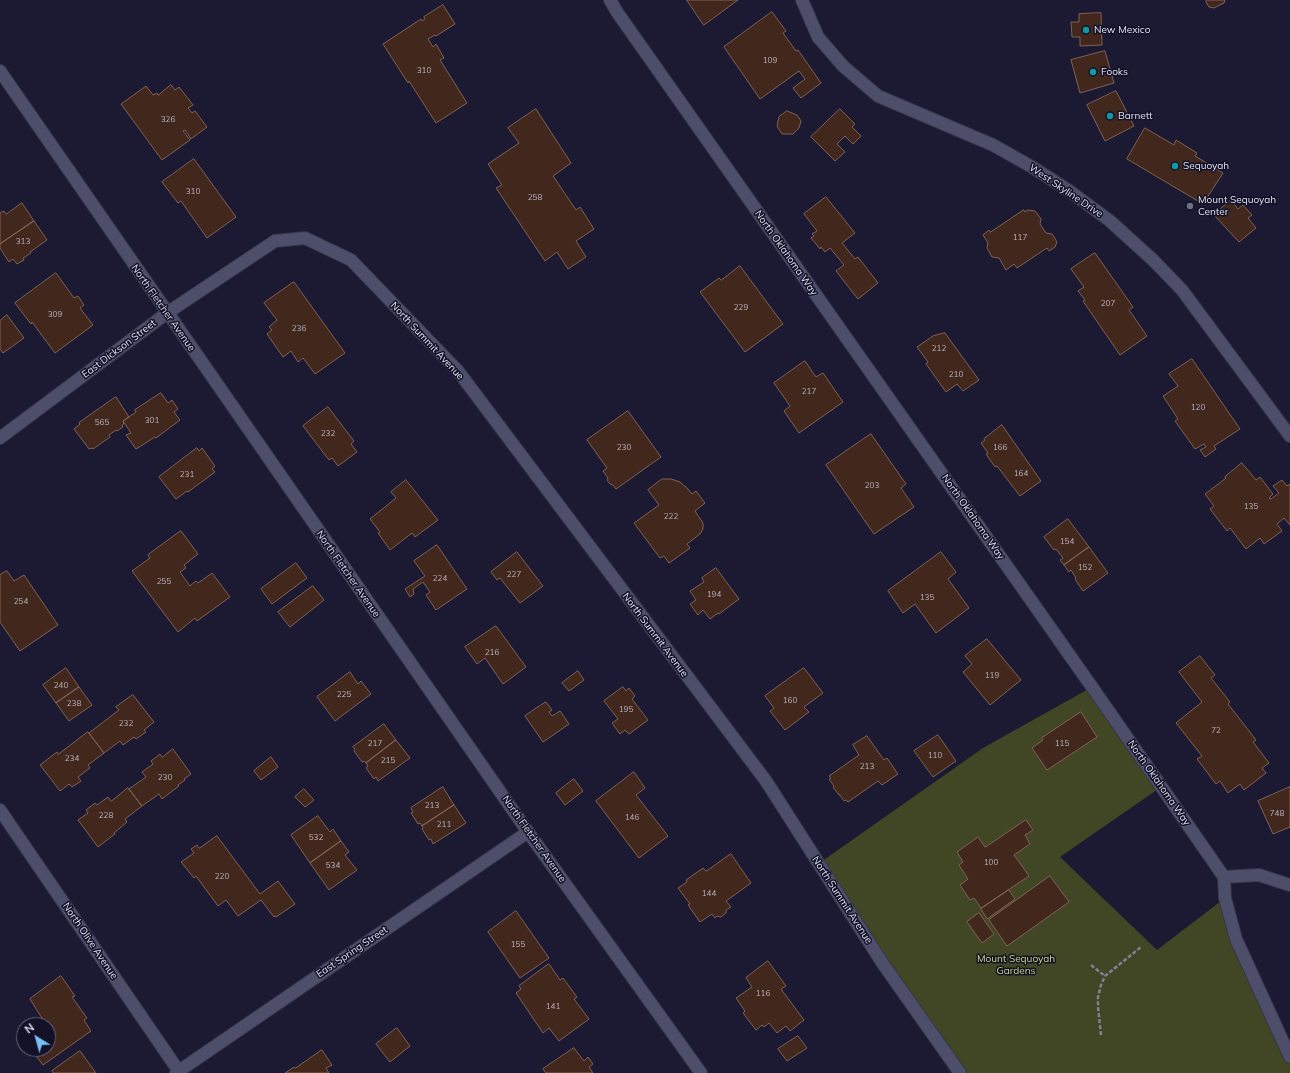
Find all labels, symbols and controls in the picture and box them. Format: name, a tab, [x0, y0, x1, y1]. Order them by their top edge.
place label: New Mexico	[1094, 24, 1150, 36]
marker: New Mexico	[1081, 25, 1091, 35]
house number: 109	[763, 56, 777, 66]
house number: 310	[417, 66, 431, 76]
place label: Fooks	[1101, 66, 1128, 78]
marker: Fooks	[1088, 67, 1098, 77]
place label: Barnett	[1118, 110, 1153, 122]
marker: Barnett	[1105, 111, 1115, 121]
house number: 326	[161, 115, 175, 125]
place label: Sequoyah	[1183, 160, 1229, 172]
marker: Sequoyah	[1170, 161, 1180, 171]
street label: West Skyline Drive	[1027, 162, 1105, 220]
house number: 310	[186, 187, 200, 197]
house number: 258	[528, 193, 542, 203]
place label: Mount Sequoyah Center	[1198, 194, 1276, 218]
marker: Mount Sequoyah Center	[1185, 201, 1195, 211]
street label: North Oklahoma Way	[752, 208, 820, 298]
house number: 117	[1013, 233, 1027, 243]
house number: 313	[16, 237, 30, 247]
street label: North Fletcher Avenue	[128, 262, 198, 354]
house number: 207	[1101, 299, 1115, 309]
street label: North Summit Avenue	[388, 300, 466, 382]
house number: 229	[734, 303, 748, 313]
house number: 309	[48, 310, 62, 320]
street label: East Dickson Street	[80, 317, 158, 381]
house number: 236	[292, 324, 306, 334]
house number: 212	[932, 344, 946, 354]
house number: 210	[949, 370, 963, 380]
house number: 217	[802, 387, 816, 397]
house number: 120	[1191, 403, 1205, 413]
house number: 301	[145, 416, 159, 426]
house number: 565	[95, 418, 109, 428]
house number: 232	[321, 429, 335, 439]
house number: 230	[617, 443, 631, 453]
house number: 166	[993, 443, 1007, 453]
house number: 164	[1014, 469, 1028, 479]
house number: 231	[180, 470, 194, 480]
street label: North Oklahoma Way	[939, 472, 1007, 562]
house number: 203	[865, 481, 879, 491]
house number: 135	[1244, 502, 1258, 512]
house number: 222	[664, 512, 678, 522]
street label: North Fletcher Avenue	[313, 528, 383, 620]
house number: 154	[1060, 537, 1074, 547]
house number: 152	[1078, 563, 1092, 573]
house number: 227	[507, 570, 521, 580]
house number: 224	[433, 574, 447, 584]
house number: 255	[157, 577, 171, 587]
house number: 194	[707, 590, 721, 600]
street label: North Summit Avenue	[620, 591, 690, 679]
house number: 135	[920, 593, 934, 603]
house number: 254	[14, 597, 28, 607]
house number: 216	[485, 648, 499, 658]
house number: 119	[985, 671, 999, 681]
house number: 240	[54, 681, 68, 691]
house number: 225	[337, 690, 351, 700]
house number: 160	[783, 696, 797, 706]
house number: 238	[67, 699, 81, 709]
house number: 195	[619, 705, 633, 715]
house number: 232	[119, 719, 133, 729]
house number: 72	[1211, 726, 1221, 736]
street label: North Oklahoma Way	[1125, 738, 1193, 828]
house number: 217	[368, 739, 382, 749]
house number: 115	[1055, 739, 1069, 749]
house number: 110	[928, 751, 942, 761]
house number: 234	[65, 754, 79, 764]
house number: 215	[381, 756, 395, 766]
house number: 213	[860, 762, 874, 772]
house number: 230	[158, 773, 172, 783]
street label: North Fletcher Avenue	[499, 793, 569, 885]
house number: 213	[425, 801, 439, 811]
house number: 748	[1270, 809, 1284, 819]
house number: 228	[99, 811, 113, 821]
house number: 146	[625, 813, 639, 823]
house number: 211	[437, 820, 451, 830]
house number: 532	[309, 833, 323, 843]
street label: North Summit Avenue	[809, 854, 875, 946]
house number: 100	[984, 858, 998, 868]
house number: 534	[326, 861, 340, 871]
house number: 220	[215, 872, 229, 882]
house number: 144	[702, 889, 716, 899]
street label: North Olive Avenue	[60, 900, 120, 982]
street label: East Spring Street	[314, 924, 390, 980]
house number: 155	[511, 940, 525, 950]
park label: Mount Sequoyah Gardens	[977, 953, 1055, 976]
house number: 116	[756, 989, 770, 999]
house number: 141	[546, 1002, 560, 1012]
north arrow	[16, 1017, 56, 1057]
text: N	[22, 1020, 37, 1036]

